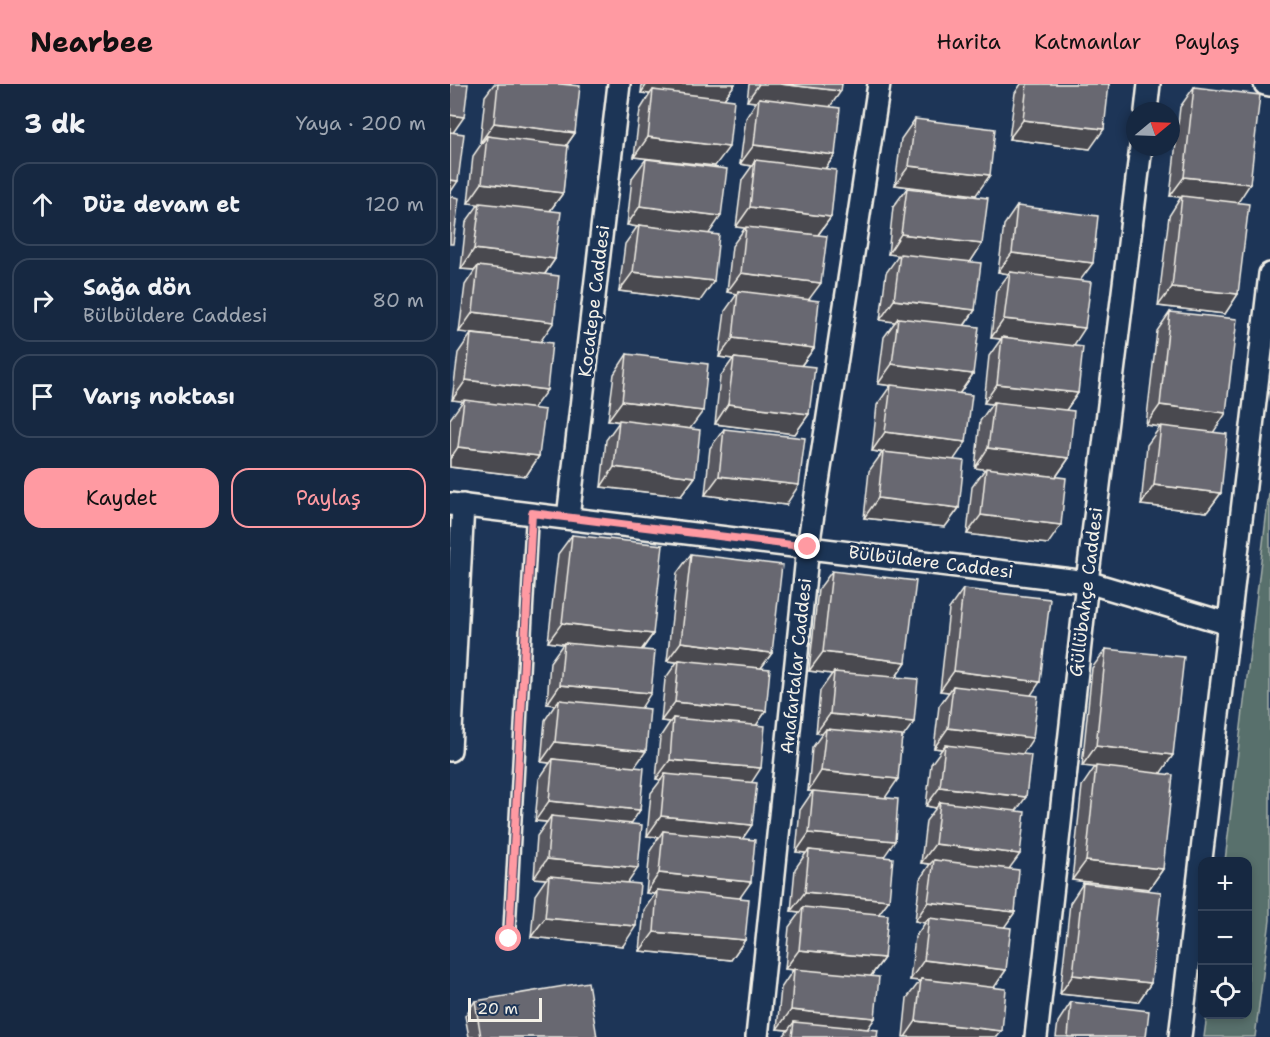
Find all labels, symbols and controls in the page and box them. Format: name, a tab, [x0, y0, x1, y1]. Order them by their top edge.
text: Nearbee	[30, 23, 153, 61]
text: Harita	[936, 28, 1001, 56]
text: Katmanlar	[1034, 28, 1141, 56]
text: Paylaş	[1174, 28, 1240, 56]
north arrow	[1126, 102, 1180, 156]
text: 3 dk	[24, 106, 86, 141]
text: Yaya · 200 m	[296, 110, 426, 136]
icon: ahead	[26, 188, 59, 221]
text: Düz devam et	[83, 190, 240, 219]
text: 120 m	[365, 191, 424, 217]
street label: Kocatepe Caddesi	[573, 223, 615, 379]
text: Sağa dön	[83, 273, 191, 302]
icon: right	[26, 284, 59, 317]
text: 80 m	[372, 287, 424, 313]
text: Bülbüldere Caddesi	[83, 302, 267, 328]
icon: arrive	[26, 380, 59, 413]
text: Varış noktası	[83, 382, 235, 411]
button: Kaydet	[24, 468, 219, 528]
button: Paylaş	[231, 468, 426, 528]
street label: Güllübahçe Caddesi	[1064, 506, 1108, 678]
route end	[794, 533, 820, 559]
street label: Bülbüldere Caddesi	[847, 540, 1015, 584]
street label: Anafartalar Caddesi	[775, 577, 817, 755]
map controls	[1198, 857, 1252, 1019]
button: +	[1198, 857, 1252, 911]
button: −	[1198, 911, 1252, 965]
route start	[495, 925, 521, 951]
button: locate	[1198, 965, 1252, 1019]
scale bar	[468, 995, 542, 1022]
text: 20 m	[477, 998, 518, 1019]

